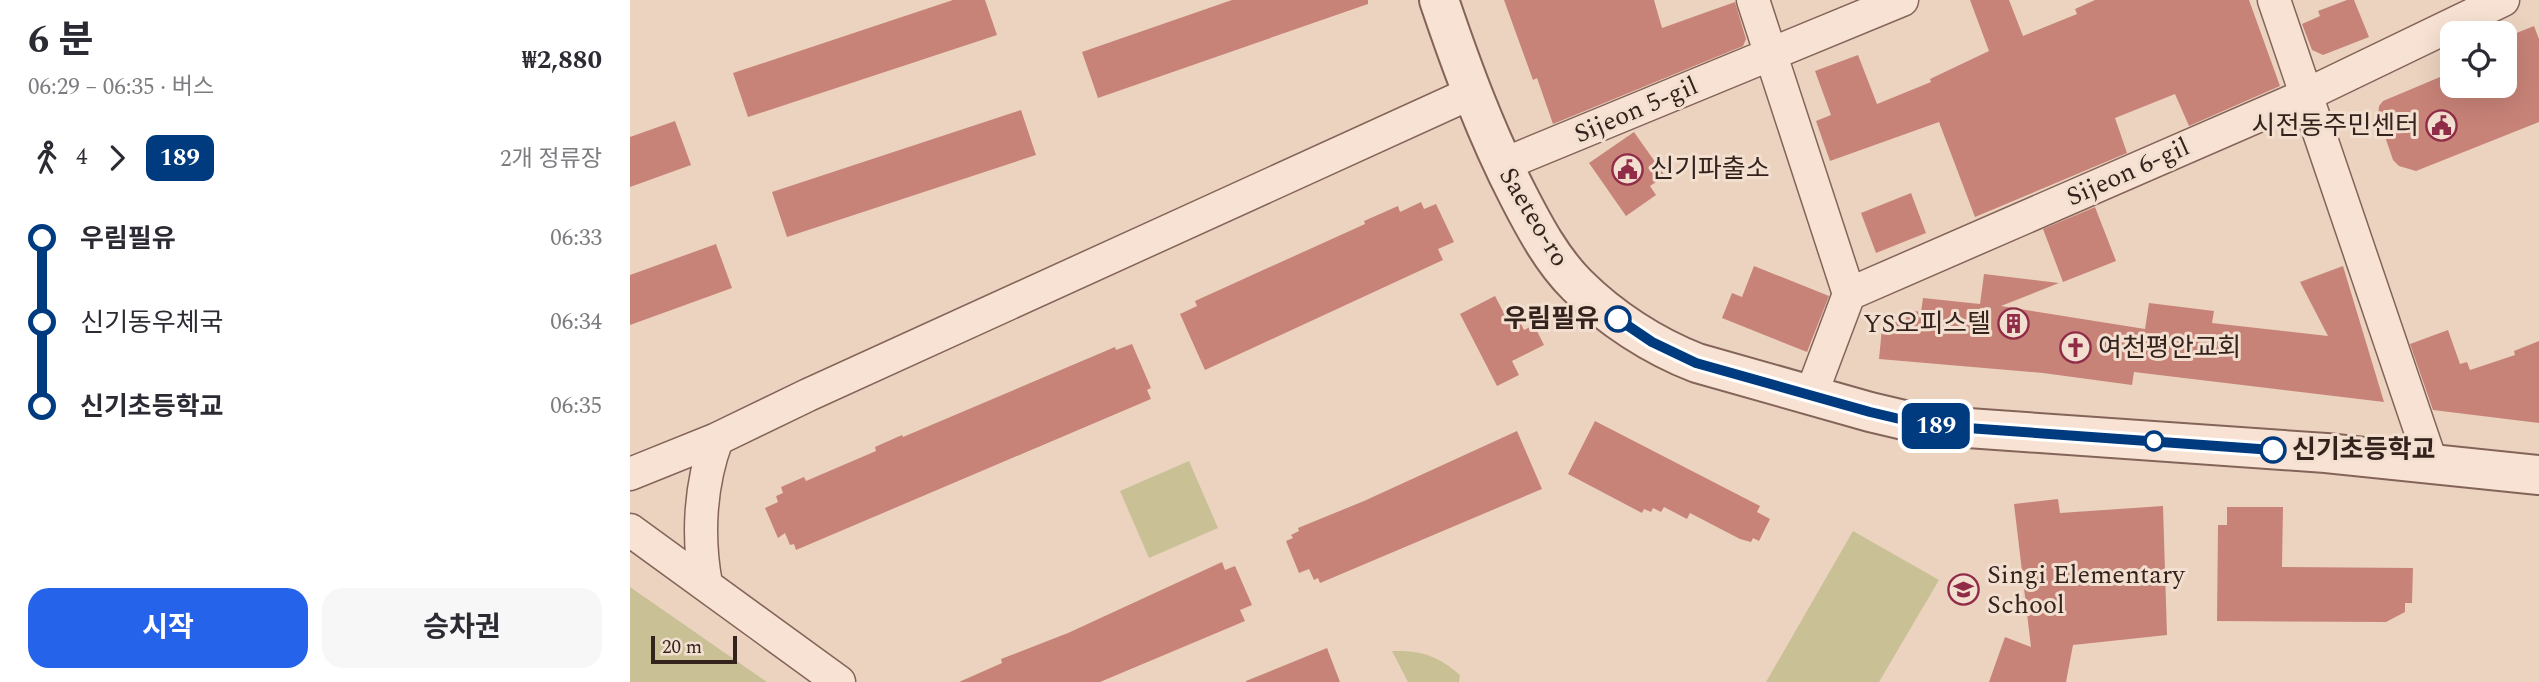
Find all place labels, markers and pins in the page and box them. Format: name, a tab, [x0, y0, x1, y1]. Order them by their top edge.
place label: 시전동주민센터	[2252, 106, 2419, 146]
public building icon: 시전동주민센터	[2425, 109, 2459, 143]
place label: 신기파출소	[1650, 149, 1770, 189]
public building icon: 신기파출소	[1610, 152, 1644, 186]
place label: 우림필유	[1503, 299, 1599, 339]
place label: YS오피스텔	[1863, 304, 1991, 344]
marker: 우림필유	[1605, 306, 1631, 332]
building icon: YS오피스텔	[1997, 307, 2031, 341]
place label: 여천평안교회	[2098, 328, 2242, 368]
church icon: 여천평안교회	[2058, 331, 2092, 365]
place label: 신기초등학교	[2292, 430, 2436, 470]
unlabelled marker	[2144, 431, 2164, 451]
marker: 신기초등학교	[2260, 437, 2286, 463]
place label: Singi Elementary School	[1987, 555, 2186, 625]
school or university icon: Singi Elementary School	[1947, 573, 1981, 607]

